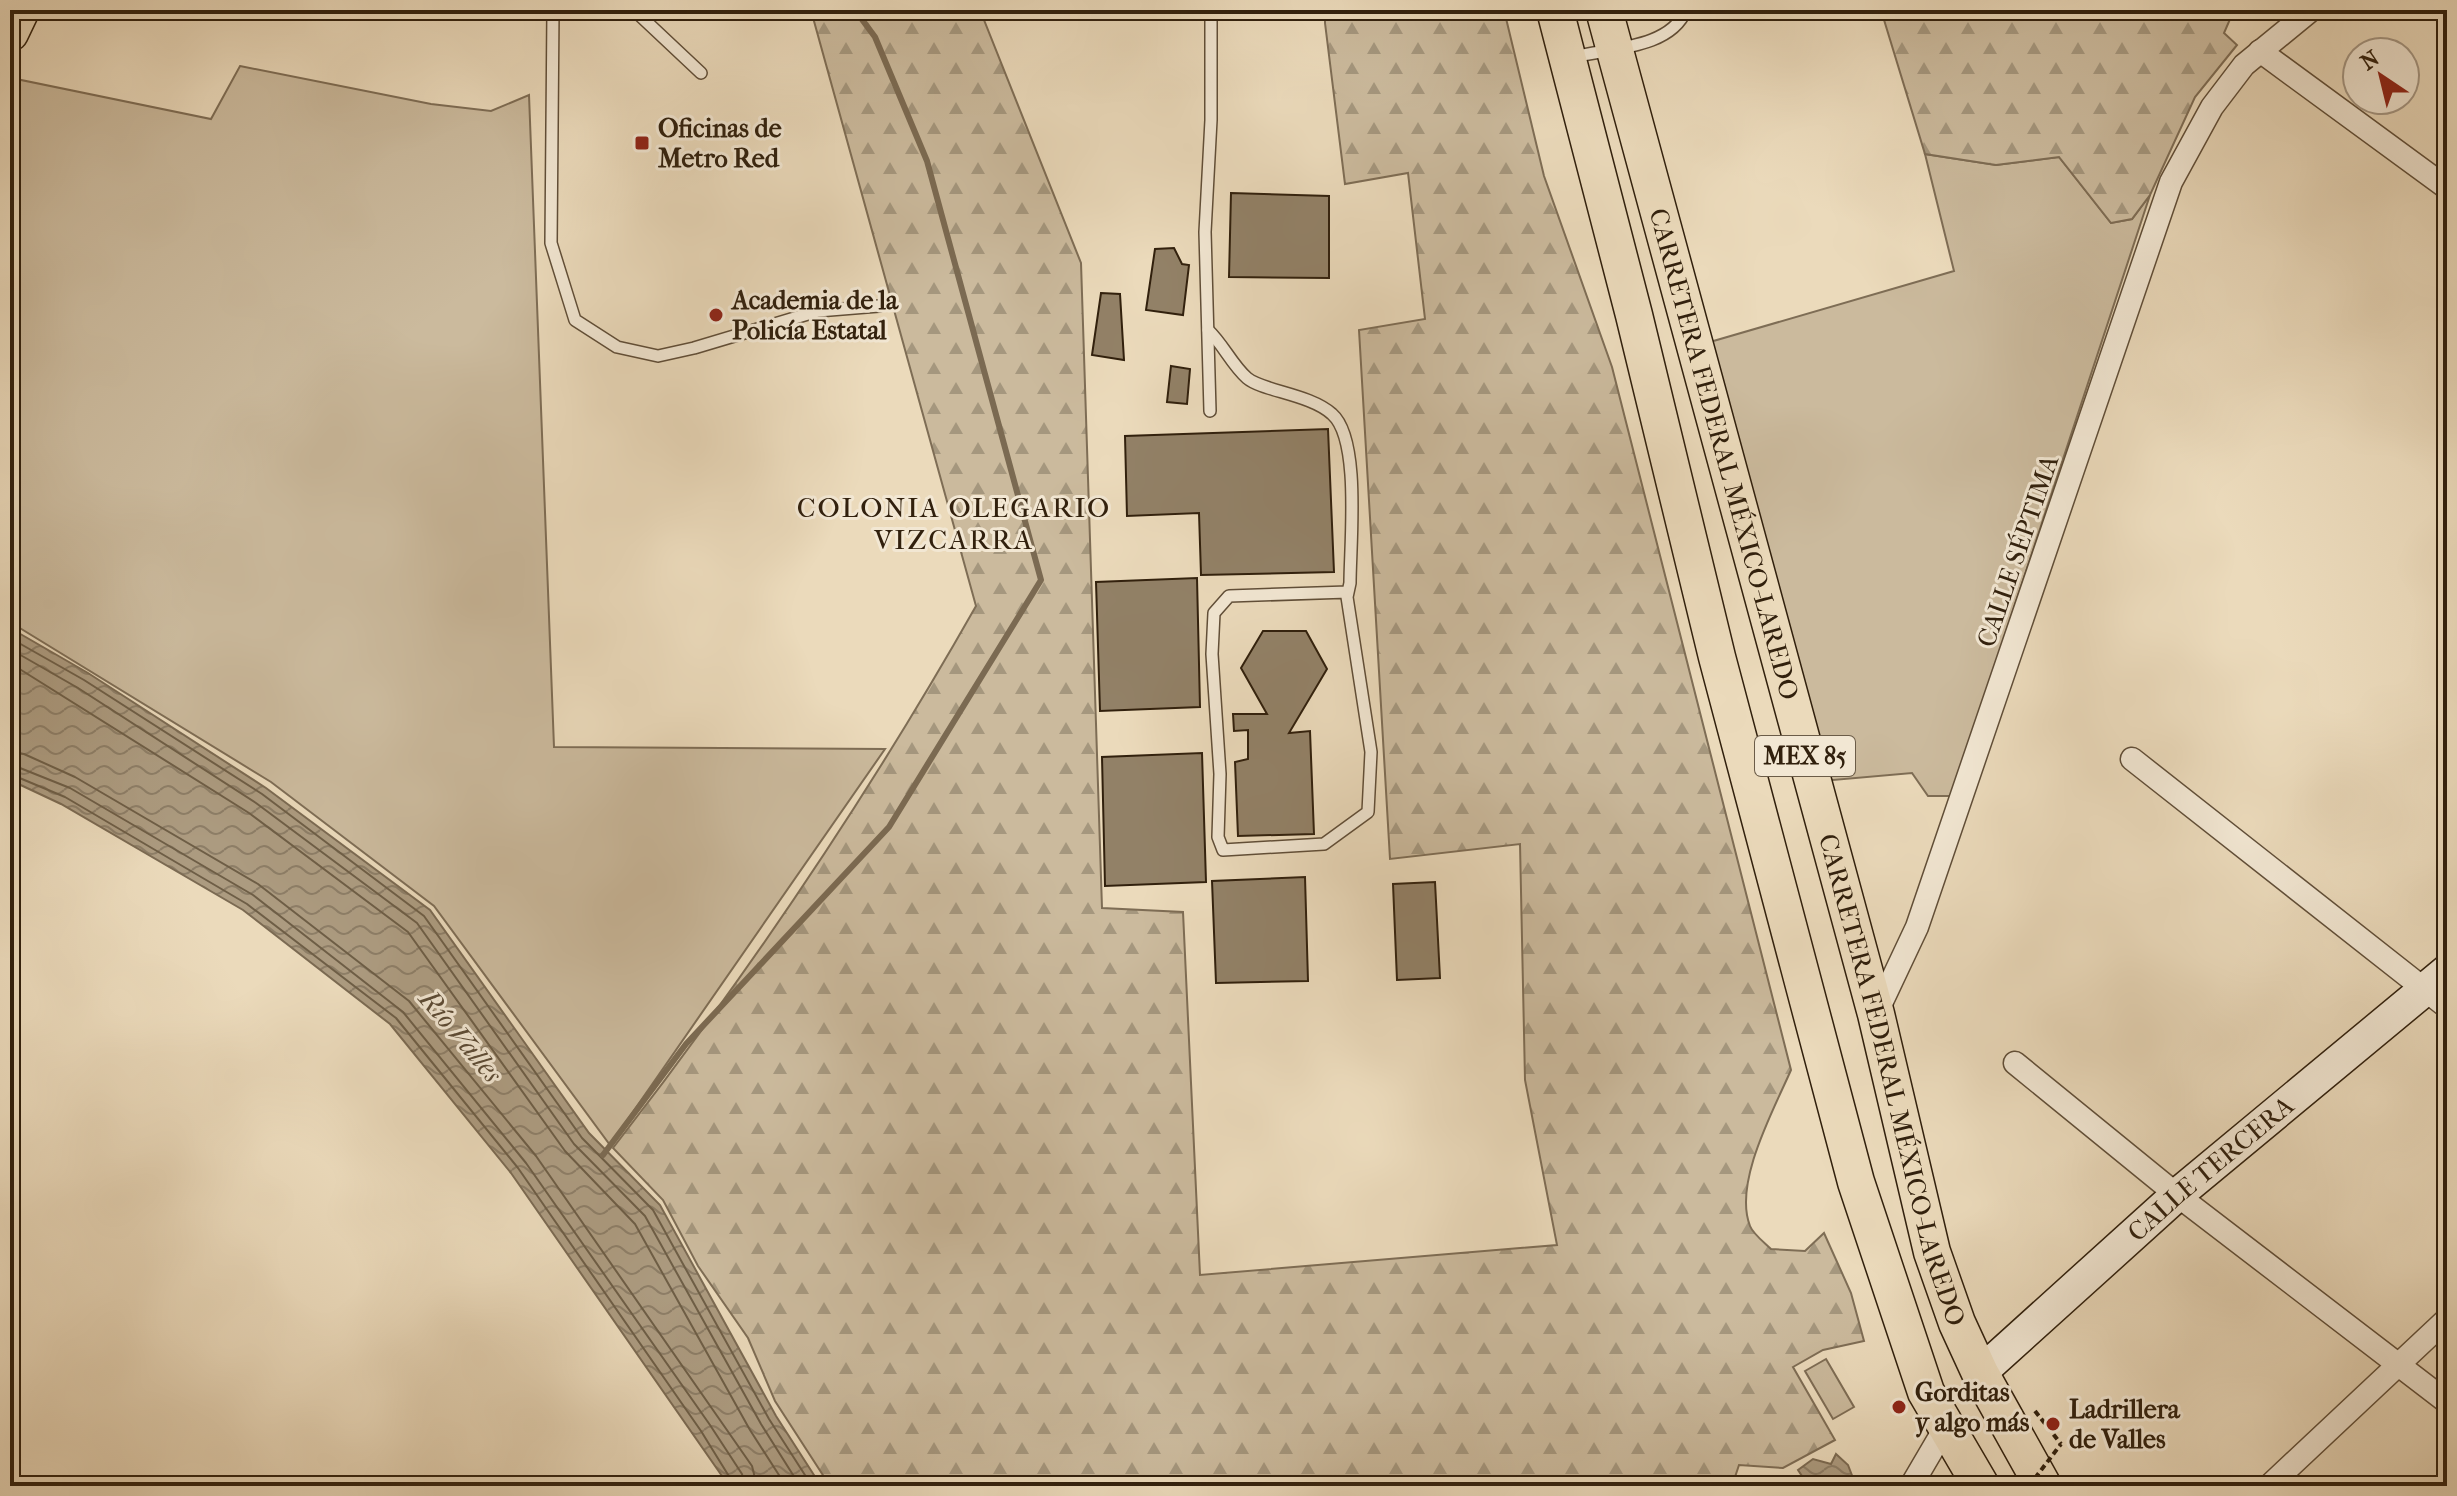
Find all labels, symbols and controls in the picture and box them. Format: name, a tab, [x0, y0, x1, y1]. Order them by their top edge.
north arrow	[2341, 36, 2421, 116]
text: N	[2356, 45, 2385, 76]
place label: Oficinas de Metro Red	[658, 113, 782, 174]
marker: Oficinas de Metro Red	[633, 134, 651, 152]
street label: CARRETERA FEDERAL MÉXICO-LAREDO	[1643, 205, 1806, 703]
place label: Academia de la Policía Estatal	[730, 285, 899, 346]
marker: Academia de la Policía Estatal	[707, 306, 725, 324]
street label: CALLE SÉPTIMA	[1970, 450, 2066, 651]
district label: COLONIA OLEGARIO VIZCARRA	[797, 491, 1111, 556]
road number: MEX 85	[1755, 736, 1855, 776]
street label: CARRETERA FEDERAL MÉXICO-LAREDO	[1812, 830, 1972, 1330]
water label: Río Valles	[411, 981, 510, 1090]
street label: CALLE TERCERA	[2121, 1089, 2300, 1248]
place label: Gorditas y algo más	[1915, 1377, 2030, 1438]
place label: Ladrillera de Valles	[2069, 1394, 2181, 1455]
marker: Gorditas y algo más	[1890, 1398, 1908, 1416]
marker: Ladrillera de Valles	[2044, 1415, 2062, 1433]

